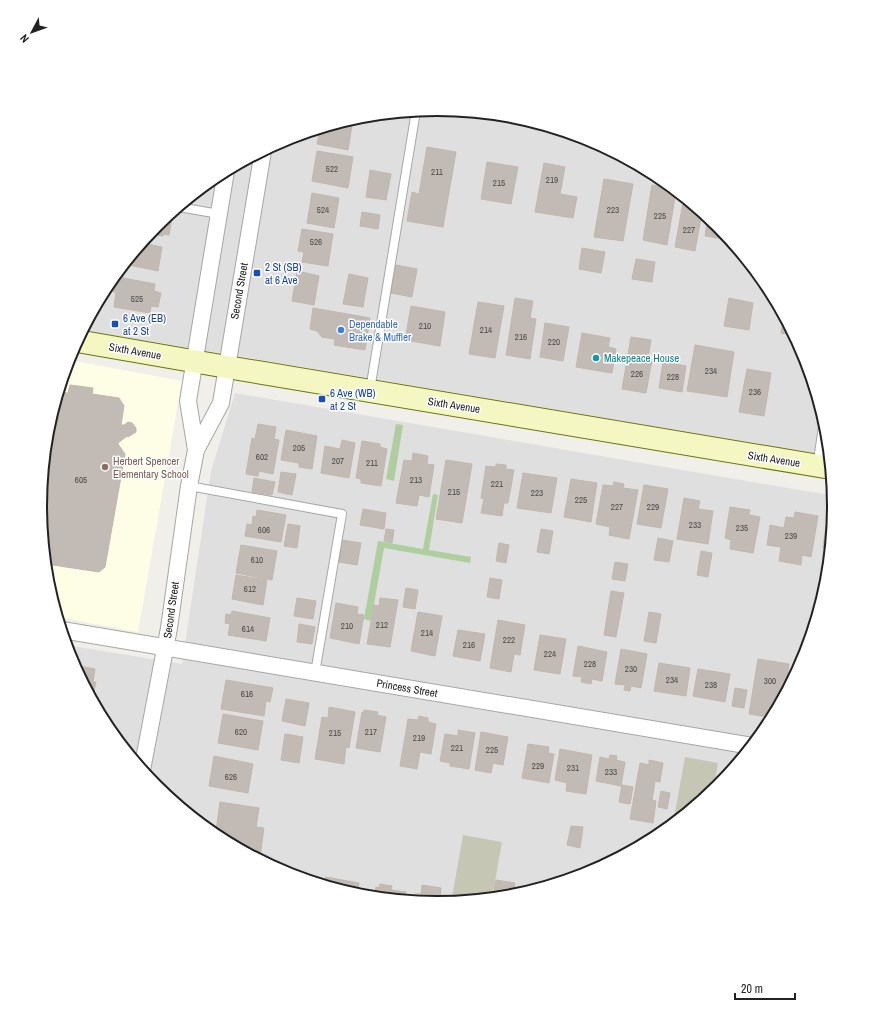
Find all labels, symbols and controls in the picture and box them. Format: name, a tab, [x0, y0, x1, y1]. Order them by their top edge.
north arrow	[12, 12, 52, 52]
text: N	[17, 32, 32, 46]
house number: 522	[326, 163, 338, 175]
house number: 211	[431, 166, 443, 178]
house number: 219	[546, 174, 558, 186]
house number: 215	[493, 177, 505, 189]
house number: 524	[317, 204, 329, 216]
house number: 223	[607, 204, 619, 216]
house number: 225	[654, 210, 666, 222]
house number: 227	[683, 224, 695, 236]
house number: 526	[310, 236, 322, 248]
place label: 2 St (SB) at 6 Ave	[265, 260, 302, 287]
street label: Second Street	[227, 261, 251, 320]
marker: 2 St (SB) at 6 Ave	[252, 268, 262, 278]
house number: 525	[131, 293, 143, 305]
place label: 6 Ave (EB) at 2 St	[123, 311, 166, 338]
place label: Dependable Brake & Muffler	[349, 317, 411, 344]
marker: 6 Ave (EB) at 2 St	[110, 319, 120, 329]
house number: 210	[419, 320, 431, 332]
house number: 214	[480, 324, 492, 336]
marker: Dependable Brake & Muffler	[336, 325, 346, 335]
house number: 216	[515, 331, 527, 343]
house number: 220	[548, 336, 560, 348]
street label: Sixth Avenue	[108, 340, 162, 362]
place label: Makepeace House	[604, 351, 679, 365]
marker: Makepeace House	[591, 353, 601, 363]
house number: 234	[705, 365, 717, 377]
house number: 226	[631, 368, 643, 380]
house number: 228	[667, 371, 679, 383]
place label: 6 Ave (WB) at 2 St	[330, 386, 375, 413]
house number: 236	[749, 386, 761, 398]
marker: 6 Ave (WB) at 2 St	[317, 394, 327, 404]
street label: Sixth Avenue	[427, 394, 481, 416]
house number: 205	[293, 442, 305, 454]
street label: Sixth Avenue	[747, 448, 801, 470]
house number: 602	[256, 451, 268, 463]
place label: Herbert Spencer Elementary School	[113, 454, 189, 481]
house number: 207	[332, 455, 344, 467]
house number: 211	[366, 457, 378, 469]
marker: Herbert Spencer Elementary School	[100, 462, 110, 472]
house number: 605	[75, 474, 87, 486]
house number: 213	[410, 474, 422, 486]
house number: 221	[491, 478, 503, 490]
house number: 215	[448, 486, 460, 498]
house number: 223	[531, 487, 543, 499]
house number: 225	[575, 494, 587, 506]
house number: 227	[611, 501, 623, 513]
house number: 229	[647, 501, 659, 513]
house number: 233	[689, 519, 701, 531]
house number: 235	[736, 522, 748, 534]
house number: 606	[258, 524, 270, 536]
house number: 239	[785, 530, 797, 542]
house number: 610	[251, 554, 263, 566]
street label: Second Street	[160, 580, 182, 639]
house number: 612	[244, 583, 256, 595]
house number: 212	[376, 619, 388, 631]
house number: 210	[341, 620, 353, 632]
house number: 614	[242, 623, 254, 635]
house number: 214	[421, 627, 433, 639]
house number: 222	[503, 634, 515, 646]
house number: 216	[463, 639, 475, 651]
house number: 224	[544, 648, 556, 660]
house number: 228	[584, 658, 596, 670]
house number: 230	[625, 663, 637, 675]
house number: 234	[666, 674, 678, 686]
house number: 300	[764, 675, 776, 687]
street label: Princess Street	[375, 676, 439, 700]
house number: 238	[705, 679, 717, 691]
house number: 616	[241, 688, 253, 700]
house number: 620	[235, 726, 247, 738]
house number: 217	[365, 726, 377, 738]
house number: 215	[329, 727, 341, 739]
house number: 219	[413, 732, 425, 744]
house number: 221	[451, 742, 463, 754]
house number: 225	[486, 744, 498, 756]
house number: 229	[532, 760, 544, 772]
house number: 231	[567, 762, 579, 774]
house number: 233	[605, 766, 617, 778]
house number: 626	[225, 771, 237, 783]
scale bar	[735, 975, 795, 1001]
text: 20 m	[741, 981, 763, 997]

